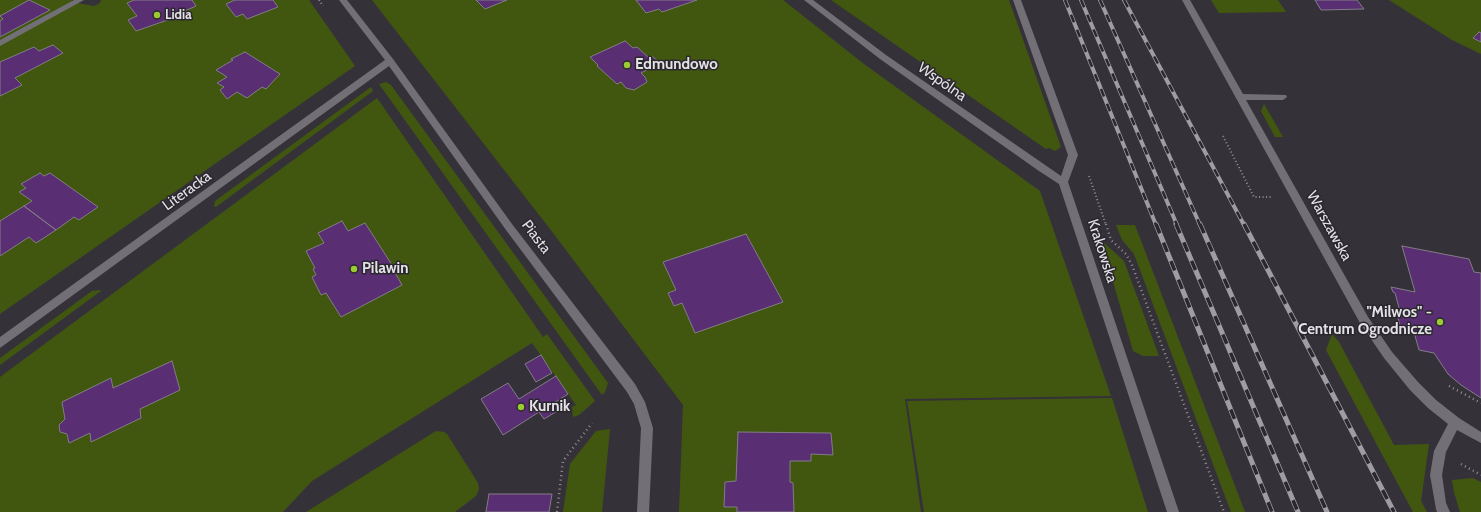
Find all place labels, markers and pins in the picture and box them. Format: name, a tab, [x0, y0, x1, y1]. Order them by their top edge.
place label: Lidia	[165, 7, 192, 23]
marker: Lidia	[152, 10, 162, 20]
place label: Edmundowo	[635, 56, 718, 74]
marker: Edmundowo	[622, 60, 632, 70]
place label: Pilawin	[362, 260, 408, 278]
marker: Pilawin	[349, 264, 359, 274]
place label: "Milwos" - Centrum Ogrodnicze	[1298, 304, 1432, 339]
marker: "Milwos" - Centrum Ogrodnicze	[1435, 317, 1445, 327]
place label: Kurnik	[529, 398, 570, 416]
marker: Kurnik	[516, 402, 526, 412]

